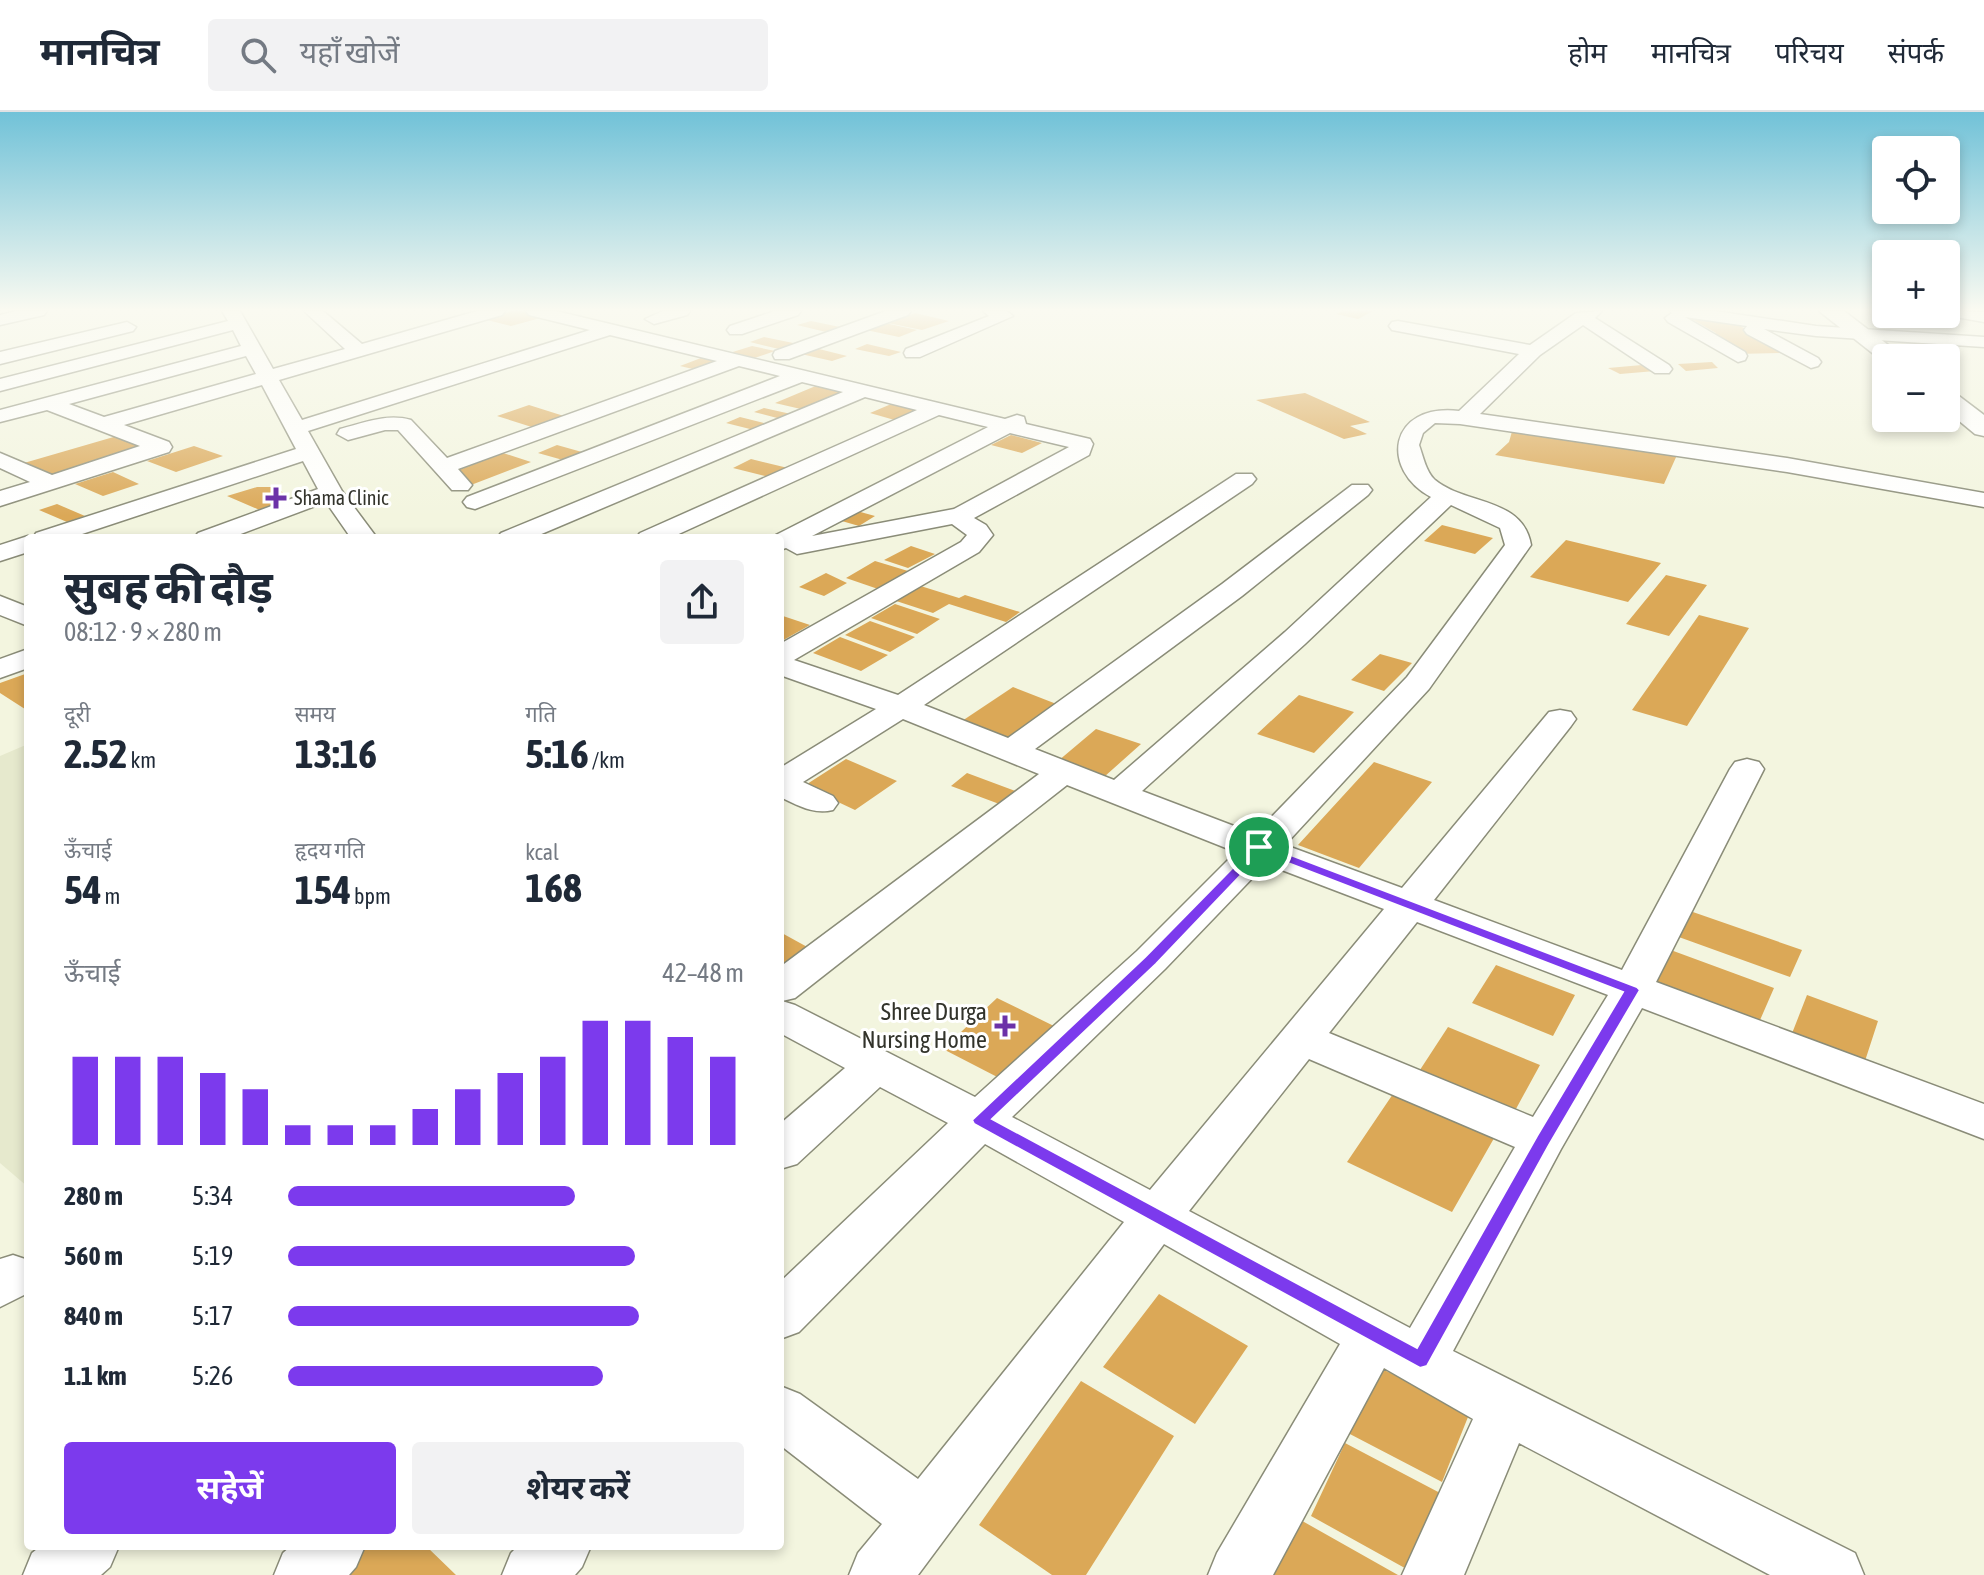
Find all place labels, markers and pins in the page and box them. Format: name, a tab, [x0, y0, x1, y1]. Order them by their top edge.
place label: Shama Clinic	[294, 486, 389, 509]
marker: Shama Clinic	[265, 487, 287, 509]
pin	[1225, 813, 1293, 881]
place label: Shree Durga Nursing Home	[862, 998, 987, 1053]
marker: Shree Durga Nursing Home	[994, 1015, 1016, 1037]

